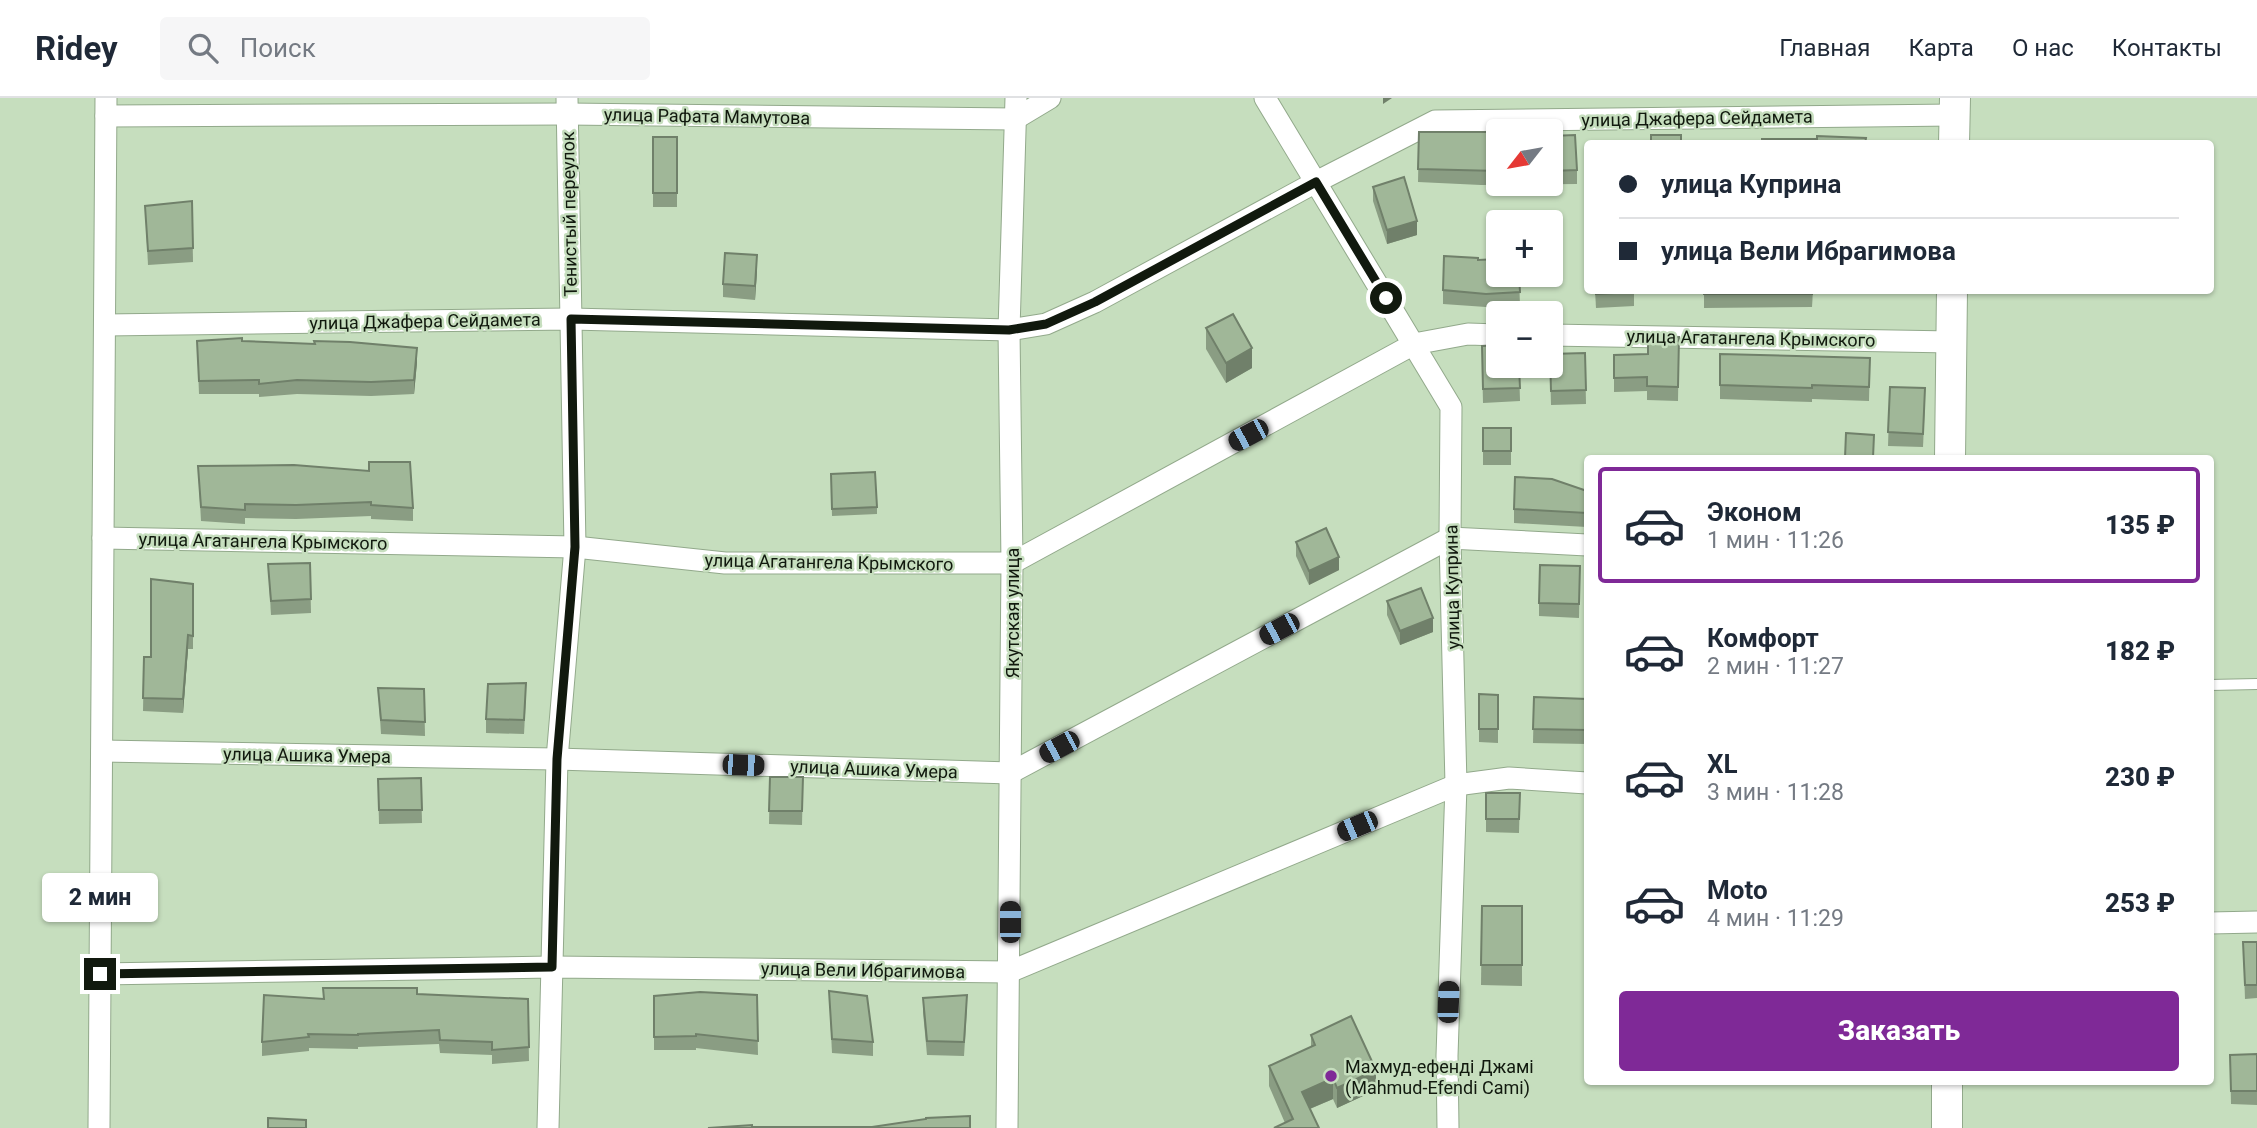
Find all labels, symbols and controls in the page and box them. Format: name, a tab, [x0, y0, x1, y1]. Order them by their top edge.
search box	[160, 17, 650, 80]
text: Ridey	[35, 29, 118, 68]
icon: search	[184, 29, 222, 67]
text: Поиск	[240, 33, 316, 63]
text: Главная	[1779, 34, 1870, 62]
text: Карта	[1908, 34, 1974, 62]
text: О нас	[2012, 34, 2074, 62]
text: Контакты	[2112, 34, 2222, 62]
street label: улица Рафата Мамутова	[604, 104, 810, 128]
street label: улица Джафера Сейдамета	[1581, 105, 1813, 131]
north arrow	[1486, 119, 1563, 196]
map controls	[1486, 119, 1563, 378]
street label: Тенистый переулок	[557, 131, 581, 297]
text: улица Куприна	[1661, 169, 1841, 199]
button: +	[1486, 210, 1563, 287]
text: улица Вели Ибрагимова	[1661, 236, 1956, 266]
route start	[1370, 282, 1402, 314]
button: −	[1486, 301, 1563, 378]
street label: улица Джафера Сейдамета	[309, 308, 541, 334]
street label: улица Агатангела Крымского	[1626, 325, 1876, 351]
car	[1225, 416, 1272, 454]
icon: car	[1623, 494, 1686, 557]
text: Эконом	[1707, 497, 1802, 527]
text: 135 ₽	[2105, 510, 2175, 540]
street label: улица Куприна	[1440, 524, 1464, 650]
text: 1 мин · 11:26	[1707, 527, 1844, 554]
street label: улица Агатангела Крымского	[138, 528, 388, 554]
street label: Якутская улица	[1002, 548, 1023, 678]
street label: улица Агатангела Крымского	[704, 549, 954, 575]
car	[1256, 610, 1303, 648]
icon: car	[1623, 620, 1686, 683]
text: Комфорт	[1707, 623, 1819, 653]
text: 182 ₽	[2105, 636, 2175, 666]
text: 2 мин · 11:27	[1707, 653, 1844, 680]
car	[1036, 728, 1083, 766]
street label: улица Ашика Умера	[223, 743, 391, 767]
icon: car	[1623, 746, 1686, 809]
text: XL	[1707, 749, 1738, 779]
car	[722, 754, 765, 776]
street label: улица Ашика Умера	[790, 756, 958, 782]
text: 230 ₽	[2105, 762, 2175, 792]
text: 3 мин · 11:28	[1707, 779, 1844, 806]
car	[1334, 808, 1381, 844]
callout: 2 мин	[42, 872, 158, 922]
icon: car	[1623, 872, 1686, 935]
text: Moto	[1707, 875, 1768, 905]
text: 2 мин	[69, 884, 131, 911]
text: 253 ₽	[2105, 888, 2175, 918]
car	[1000, 901, 1021, 943]
text: 4 мин · 11:29	[1707, 905, 1844, 932]
route end	[84, 958, 116, 990]
street label: улица Вели Ибрагимова	[761, 958, 965, 982]
car	[1437, 981, 1460, 1023]
button: Заказать	[1619, 991, 2179, 1071]
place label: Махмуд-ефенді Джамі (Mahmud-Efendi Cami)	[1345, 1056, 1534, 1099]
marker: Махмуд-ефенді Джамі (Mahmud-Efendi Cami)	[1323, 1068, 1339, 1084]

